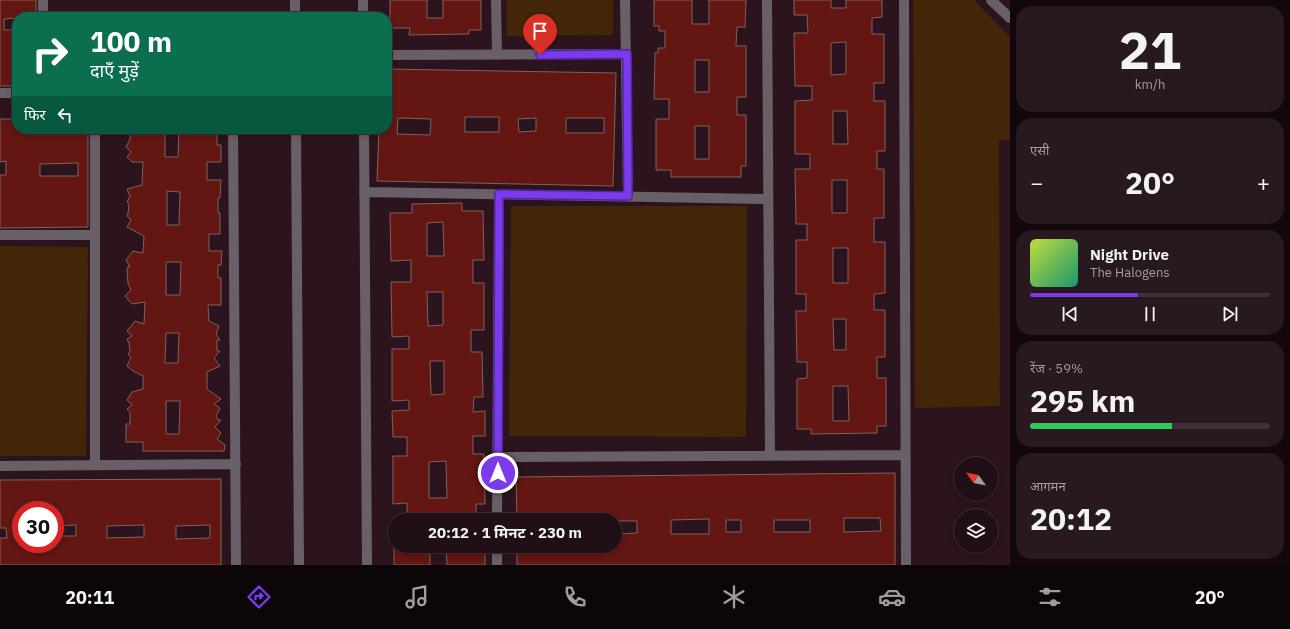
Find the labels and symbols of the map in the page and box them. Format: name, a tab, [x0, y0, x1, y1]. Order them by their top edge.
pin	[523, 14, 557, 55]
position arrow	[477, 452, 519, 494]
north arrow	[954, 457, 998, 501]
speed limit sign: 30	[12, 501, 64, 553]

